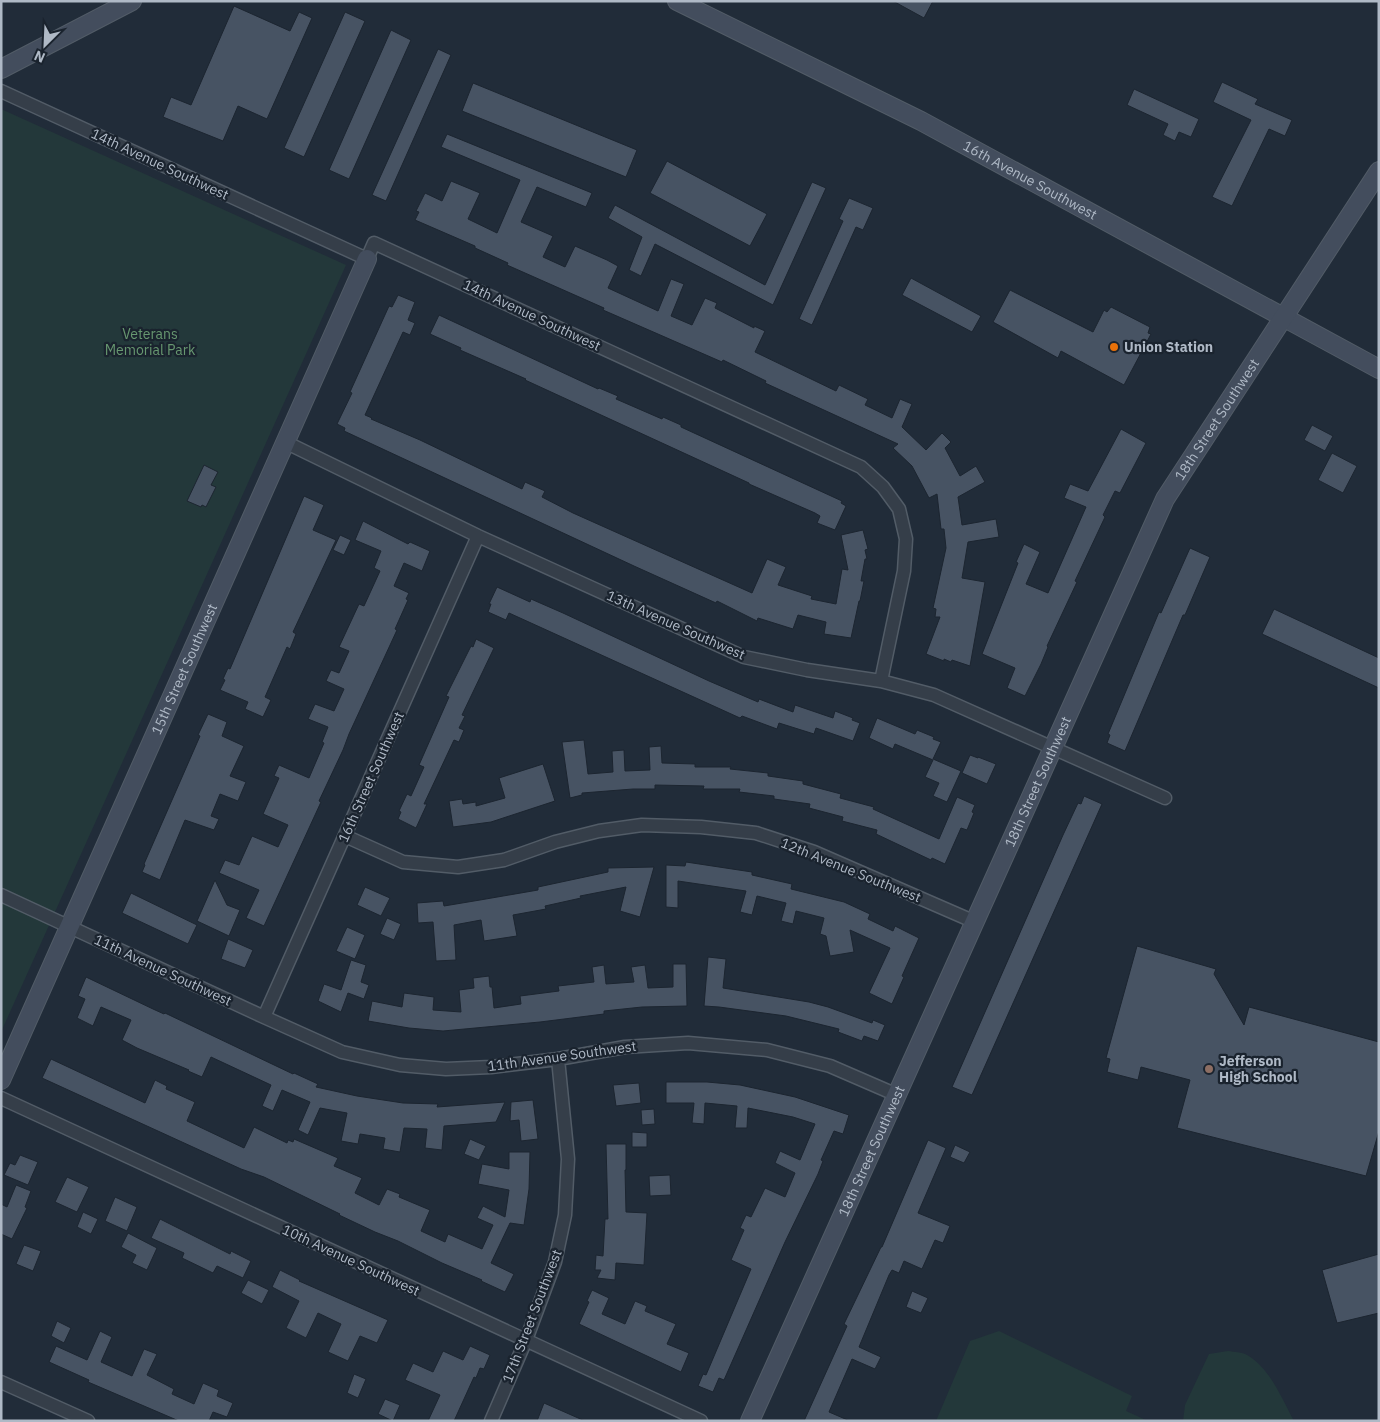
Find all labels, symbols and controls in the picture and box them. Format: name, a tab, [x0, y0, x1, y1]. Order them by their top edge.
north arrow	[20, 20, 70, 70]
text: N	[31, 47, 48, 67]
street label: 14th Avenue Southwest	[88, 124, 232, 204]
street label: 16th Avenue Southwest	[960, 136, 1100, 224]
street label: 14th Avenue Southwest	[460, 275, 604, 355]
park label: Veterans Memorial Park	[105, 325, 196, 359]
place label: Union Station	[1124, 338, 1213, 356]
marker: Union Station	[1108, 341, 1120, 353]
street label: 18th Street Southwest	[1171, 355, 1263, 484]
street label: 13th Avenue Southwest	[604, 586, 748, 664]
street label: 15th Street Southwest	[147, 601, 221, 737]
street label: 16th Street Southwest	[334, 709, 408, 845]
street label: 18th Street Southwest	[1000, 713, 1075, 850]
street label: 12th Avenue Southwest	[778, 834, 924, 906]
street label: 11th Avenue Southwest	[91, 930, 235, 1010]
street label: 11th Avenue Southwest	[487, 1037, 637, 1075]
place label: Jefferson High School	[1219, 1052, 1297, 1086]
marker: Jefferson High School	[1203, 1063, 1215, 1075]
street label: 18th Street Southwest	[834, 1083, 909, 1219]
street label: 10th Avenue Southwest	[279, 1220, 423, 1300]
street label: 17th Street Southwest	[498, 1247, 566, 1385]

